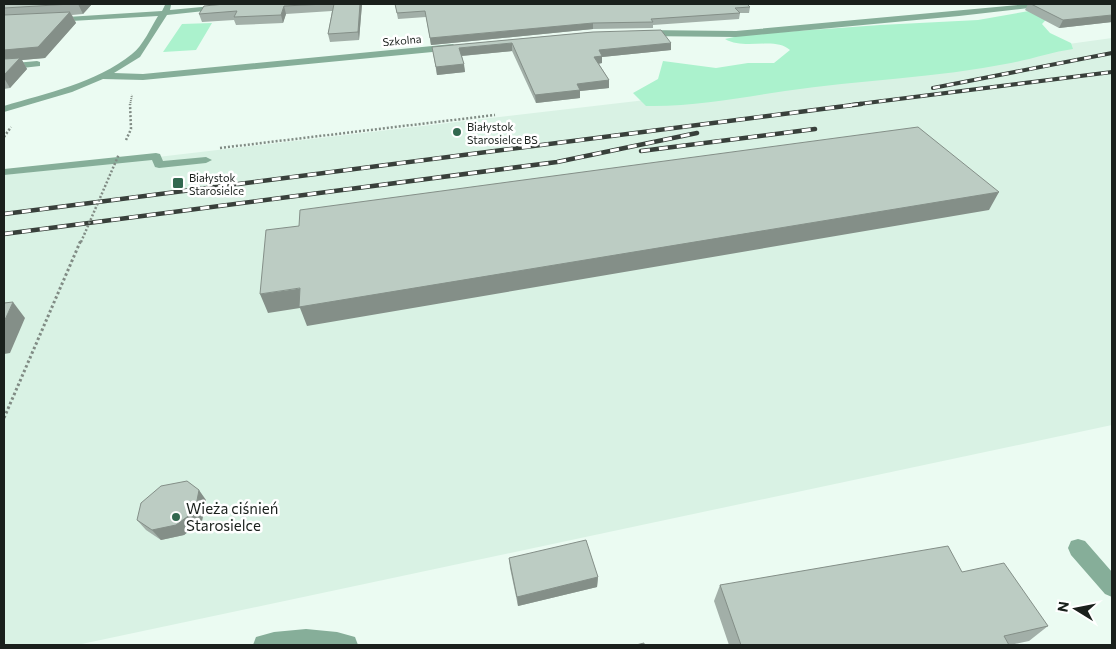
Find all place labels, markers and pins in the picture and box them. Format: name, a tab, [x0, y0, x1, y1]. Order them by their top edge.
place label: Białystok Starosielce BS	[467, 120, 538, 146]
marker: Białystok Starosielce BS	[451, 126, 463, 138]
place label: Białystok Starosielce	[189, 171, 244, 197]
marker: Białystok Starosielce	[171, 176, 185, 190]
place label: Wieża ciśnień Starosielce	[186, 499, 278, 534]
marker: Wieża ciśnień Starosielce	[170, 511, 182, 523]

